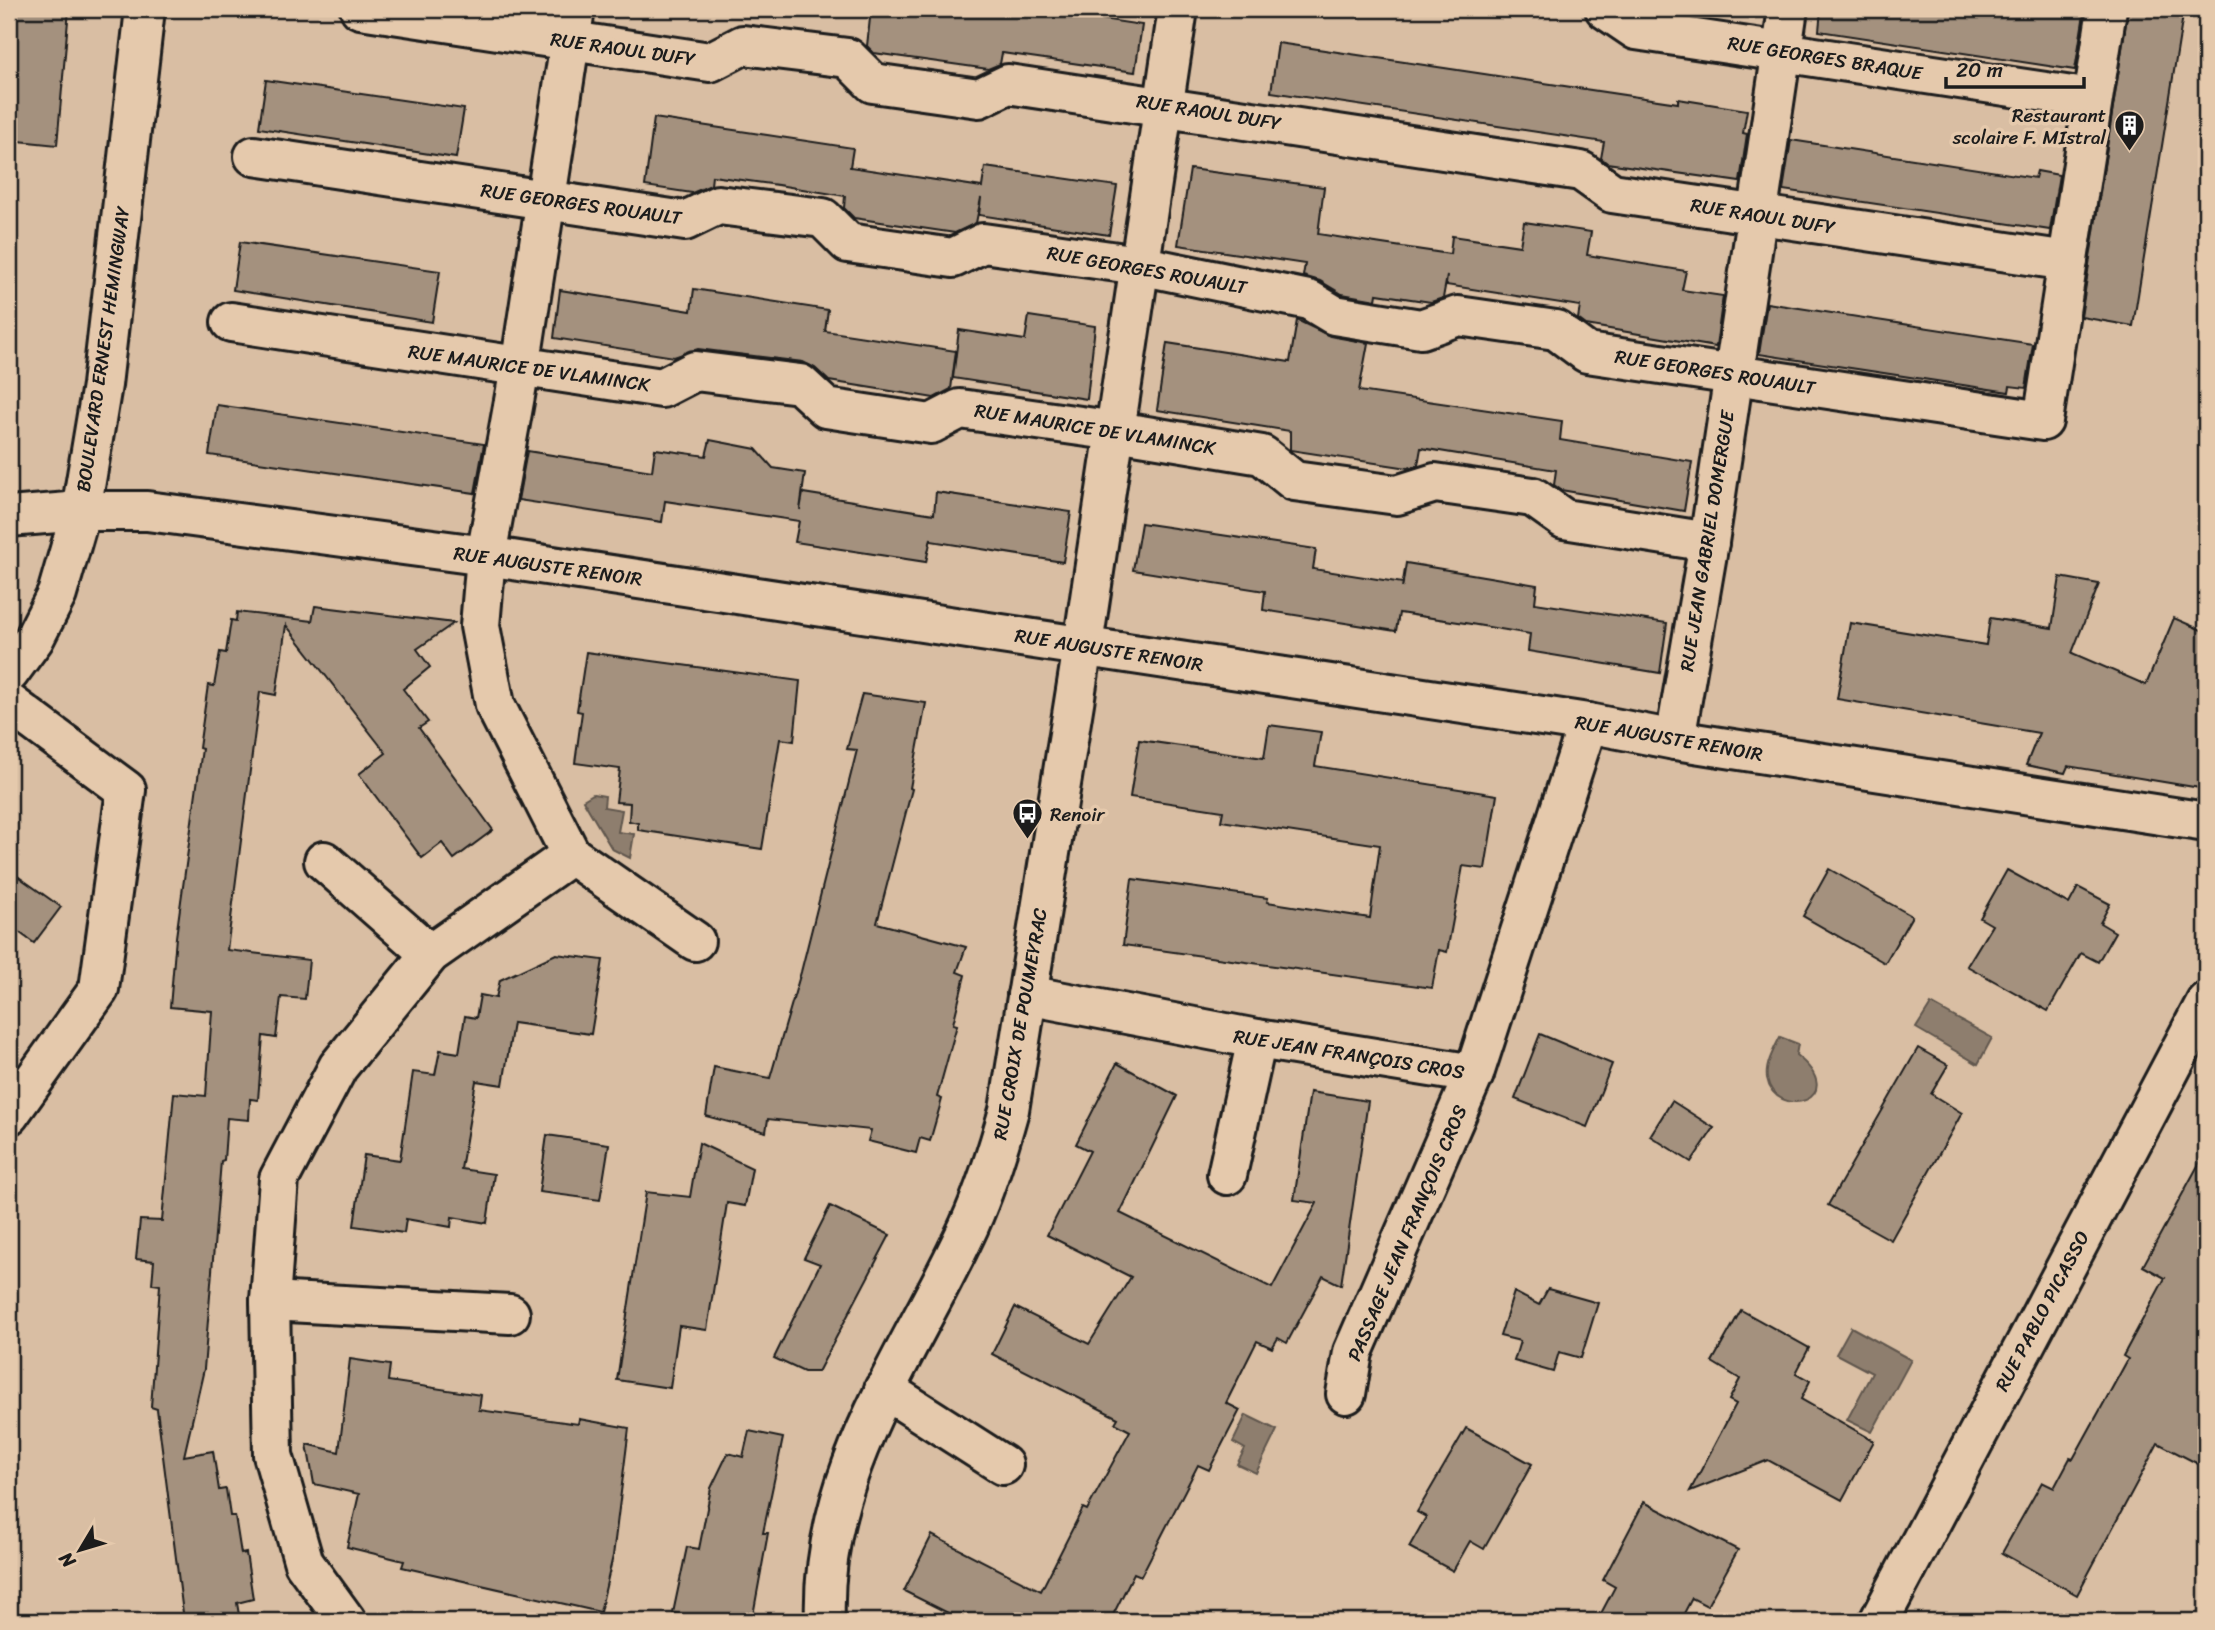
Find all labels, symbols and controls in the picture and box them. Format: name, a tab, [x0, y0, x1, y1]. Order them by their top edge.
street label: RUE RAOUL DUFY	[548, 22, 698, 76]
street label: RUE GEORGES BRAQUE	[1725, 26, 1926, 90]
scale bar	[1946, 46, 2084, 90]
text: 20 m	[1956, 51, 2003, 89]
street label: RUE RAOUL DUFY	[1134, 84, 1284, 140]
place label: Restaurant scolaire F. MIstral	[1952, 99, 2107, 154]
building icon: Restaurant scolaire F. MIstral	[2112, 109, 2146, 153]
street label: RUE GEORGES ROUAULT	[479, 174, 684, 235]
street label: RUE RAOUL DUFY	[1688, 188, 1838, 244]
street label: BOULEVARD ERNEST HEMINGWAY	[67, 203, 139, 494]
street label: RUE GEORGES ROUAULT	[1045, 236, 1250, 304]
street label: RUE MAURICE DE VLAMINCK	[406, 335, 653, 401]
street label: RUE GEORGES ROUAULT	[1613, 340, 1818, 404]
street label: RUE MAURICE DE VLAMINCK	[972, 394, 1219, 465]
street label: RUE JEAN GABRIEL DOMERGUE	[1670, 407, 1744, 674]
street label: RUE AUGUSTE RENOIR	[452, 536, 645, 596]
street label: RUE AUGUSTE RENOIR	[1013, 619, 1206, 681]
street label: RUE AUGUSTE RENOIR	[1573, 705, 1766, 771]
bus stop icon: Renoir	[1010, 797, 1044, 841]
place label: Renoir	[1050, 798, 1105, 831]
street label: RUE CROIX DE POUMEYRAC	[983, 905, 1057, 1143]
street label: RUE JEAN FRANÇOIS CROS	[1231, 1019, 1467, 1089]
street label: PASSAGE JEAN FRANÇOIS CROS	[1338, 1099, 1476, 1367]
street label: RUE PABLO PICASSO	[1986, 1225, 2098, 1397]
north arrow	[46, 1514, 116, 1584]
text: N	[49, 1544, 85, 1576]

